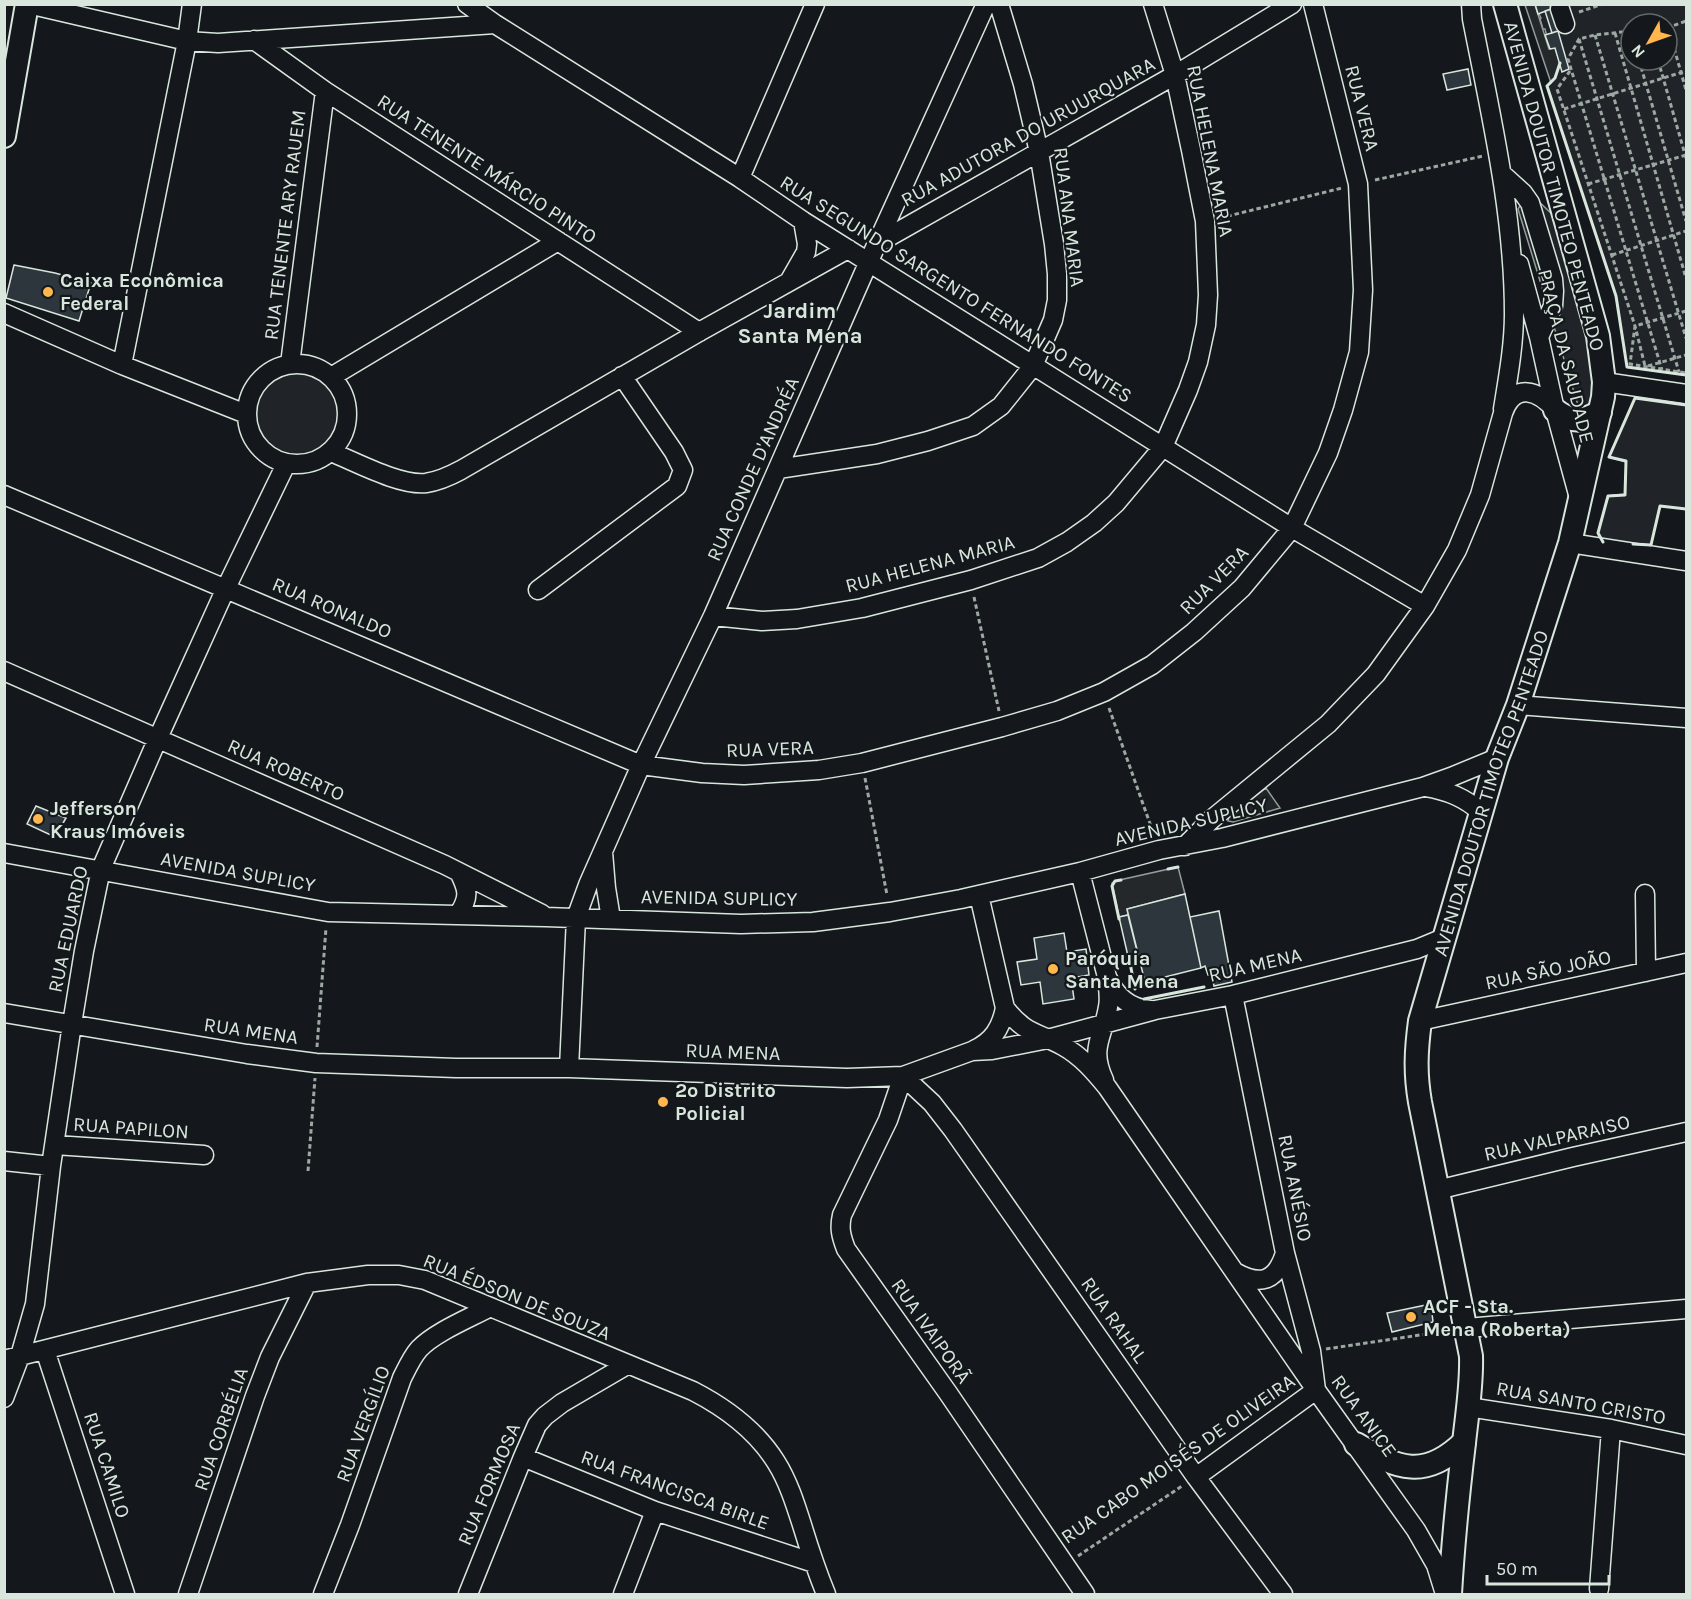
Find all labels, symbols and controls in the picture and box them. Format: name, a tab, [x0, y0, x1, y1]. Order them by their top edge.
north arrow	[1619, 12, 1679, 72]
street label: AVENIDA DOUTOR TIMOTEO PENTEADO	[1499, 19, 1609, 353]
text: N	[1627, 41, 1649, 62]
street label: RUA ADUTORA DO URUURQUARA	[897, 52, 1159, 212]
street label: RUA HELENA MARIA	[1182, 63, 1238, 239]
street label: RUA VERA	[1340, 63, 1384, 153]
street label: RUA TENENTE MÁRCIO PINTO	[373, 89, 602, 249]
street label: RUA TENENTE ARY RAUEM	[259, 109, 311, 341]
street label: RUA ANA MARIA	[1049, 146, 1089, 288]
street label: RUA SEGUNDO SARGENTO FERNANDO FONTES	[776, 170, 1136, 408]
street label: PRAÇA DA SAUDADE	[1533, 267, 1599, 445]
place label: Caixa Econômica Federal	[60, 269, 224, 315]
marker: Caixa Econômica Federal	[41, 285, 55, 299]
district label: Jardim Santa Mena	[737, 298, 863, 349]
street label: RUA CONDE D'ANDRÉA	[701, 373, 804, 565]
street label: RUA HELENA MARIA	[843, 530, 1017, 598]
street label: RUA VERA	[1175, 541, 1253, 619]
street label: RUA RONALDO	[269, 573, 395, 643]
street label: AVENIDA DOUTOR TIMOTEO PENTEADO	[1428, 627, 1553, 959]
street label: RUA ROBERTO	[224, 734, 348, 806]
street label: RUA VERA	[726, 736, 814, 762]
street label: AVENIDA SUPLICY	[1112, 793, 1270, 851]
place label: Jefferson Kraus Imóveis	[50, 797, 185, 843]
marker: Jefferson Kraus Imóveis	[31, 812, 45, 826]
street label: AVENIDA SUPLICY	[159, 847, 317, 897]
street label: RUA EDUARDO	[43, 864, 93, 994]
street label: AVENIDA SUPLICY	[641, 885, 797, 911]
street label: RUA MENA	[1206, 943, 1304, 987]
street label: RUA SÃO JOÃO	[1483, 945, 1613, 995]
place label: Paróquia Santa Mena	[1065, 947, 1179, 993]
marker: Paróquia Santa Mena	[1046, 962, 1060, 976]
street label: RUA MENA	[202, 1013, 300, 1049]
street label: RUA MENA	[685, 1039, 781, 1065]
place label: 2º Distrito Policial	[675, 1079, 776, 1125]
marker: 2º Distrito Policial	[656, 1095, 670, 1109]
street label: RUA VALPARAISO	[1482, 1110, 1632, 1166]
street label: RUA PAPILON	[72, 1112, 190, 1144]
street label: RUA ANÉSIO	[1273, 1132, 1318, 1243]
street label: RUA ÉDSON DE SOUZA	[420, 1248, 614, 1345]
street label: RUA RAHAL	[1076, 1273, 1152, 1368]
street label: RUA IVAIPORÃ	[886, 1274, 976, 1388]
place label: ACF - Sta. Mena (Roberta)	[1423, 1295, 1571, 1341]
marker: ACF - Sta. Mena (Roberta)	[1404, 1310, 1418, 1324]
street label: RUA VERGÍLIO	[330, 1362, 395, 1486]
street label: RUA CORBÉLIA	[188, 1364, 253, 1494]
street label: RUA CABO MOISÉS DE OLIVEIRA	[1056, 1368, 1299, 1549]
street label: RUA ANICE	[1327, 1370, 1401, 1462]
street label: RUA SANTO CRISTO	[1495, 1377, 1667, 1429]
street label: RUA CAMILO	[79, 1409, 135, 1521]
street label: RUA FORMOSA	[453, 1419, 525, 1549]
street label: RUA FRANCISCA BIRLE	[578, 1445, 772, 1535]
scale bar	[1487, 1548, 1608, 1586]
text: 50 m	[1496, 1558, 1538, 1580]

